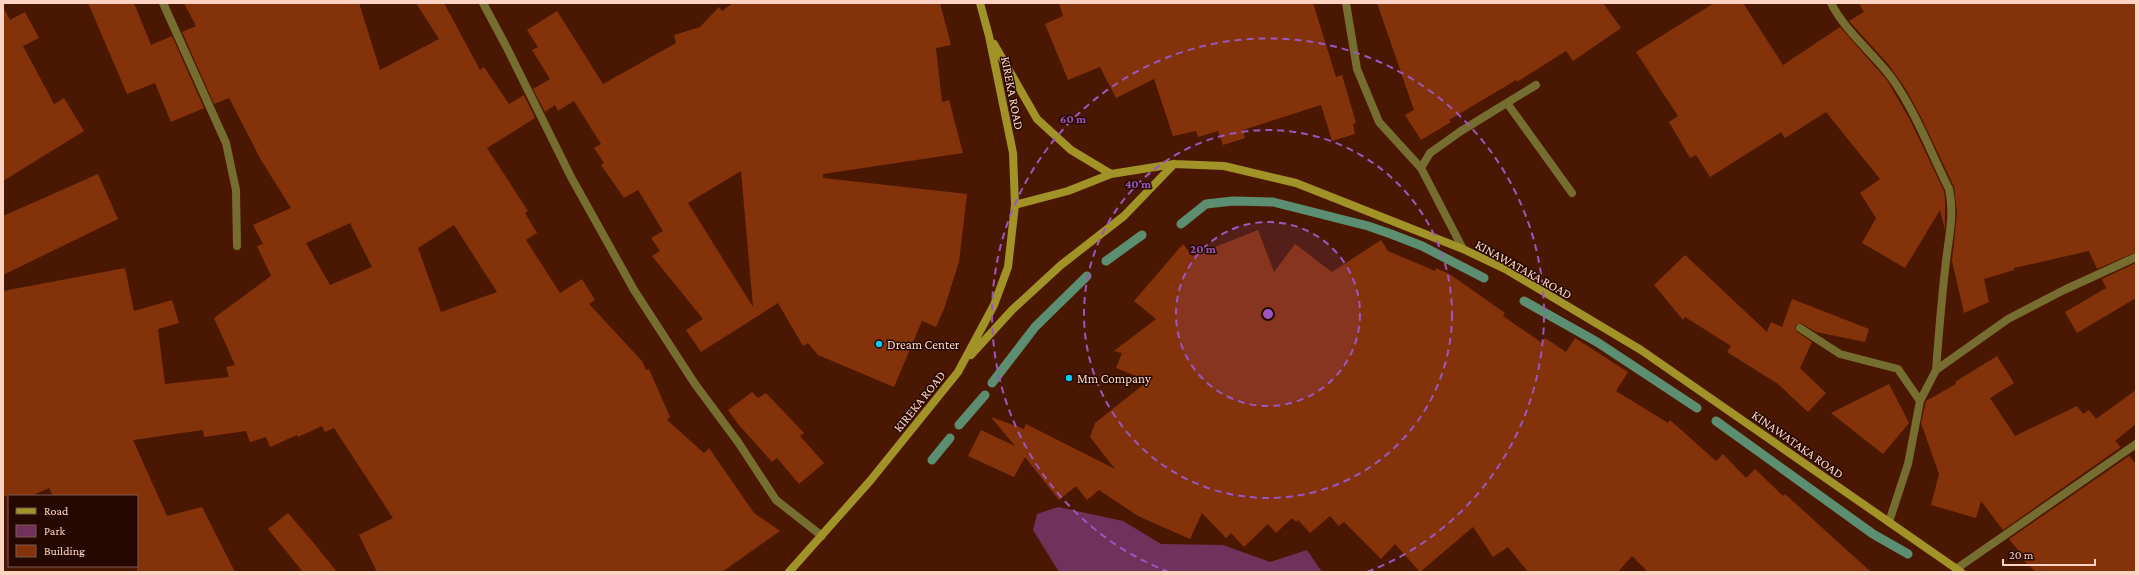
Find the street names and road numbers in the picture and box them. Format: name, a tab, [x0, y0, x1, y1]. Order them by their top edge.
street label: KIREKA ROAD	[998, 55, 1027, 131]
street label: KINAWATAKA ROAD	[1473, 237, 1575, 302]
street label: KIREKA ROAD	[890, 368, 949, 435]
street label: KINAWATAKA ROAD	[1749, 407, 1846, 482]

